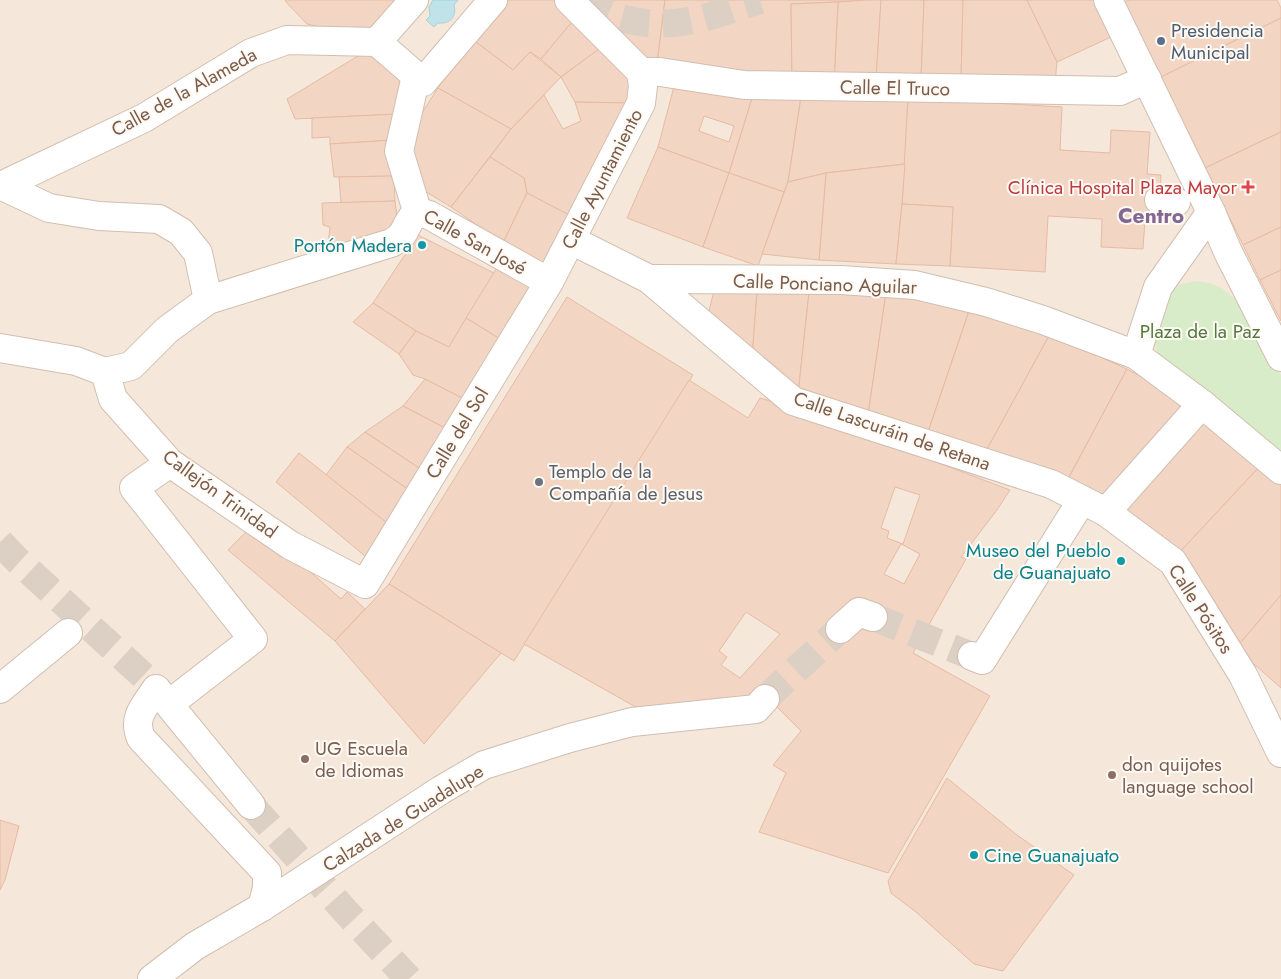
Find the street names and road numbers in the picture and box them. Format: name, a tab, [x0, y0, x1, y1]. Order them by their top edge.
street label: Calle de la Alameda	[106, 41, 262, 143]
street label: Calle El Truco	[840, 74, 950, 102]
street label: Calle Ayuntamiento	[555, 104, 649, 254]
street label: Calle San José	[419, 203, 532, 282]
street label: Calle Ponciano Aguilar	[733, 267, 918, 301]
street label: Calle del Sol	[419, 382, 495, 484]
street label: Calle Lascuráin de Retana	[790, 385, 994, 477]
street label: Callejón Trinidad	[157, 443, 283, 545]
street label: Calle Pósitos	[1162, 559, 1240, 659]
street label: Calzada de Guadalupe	[317, 757, 489, 879]

